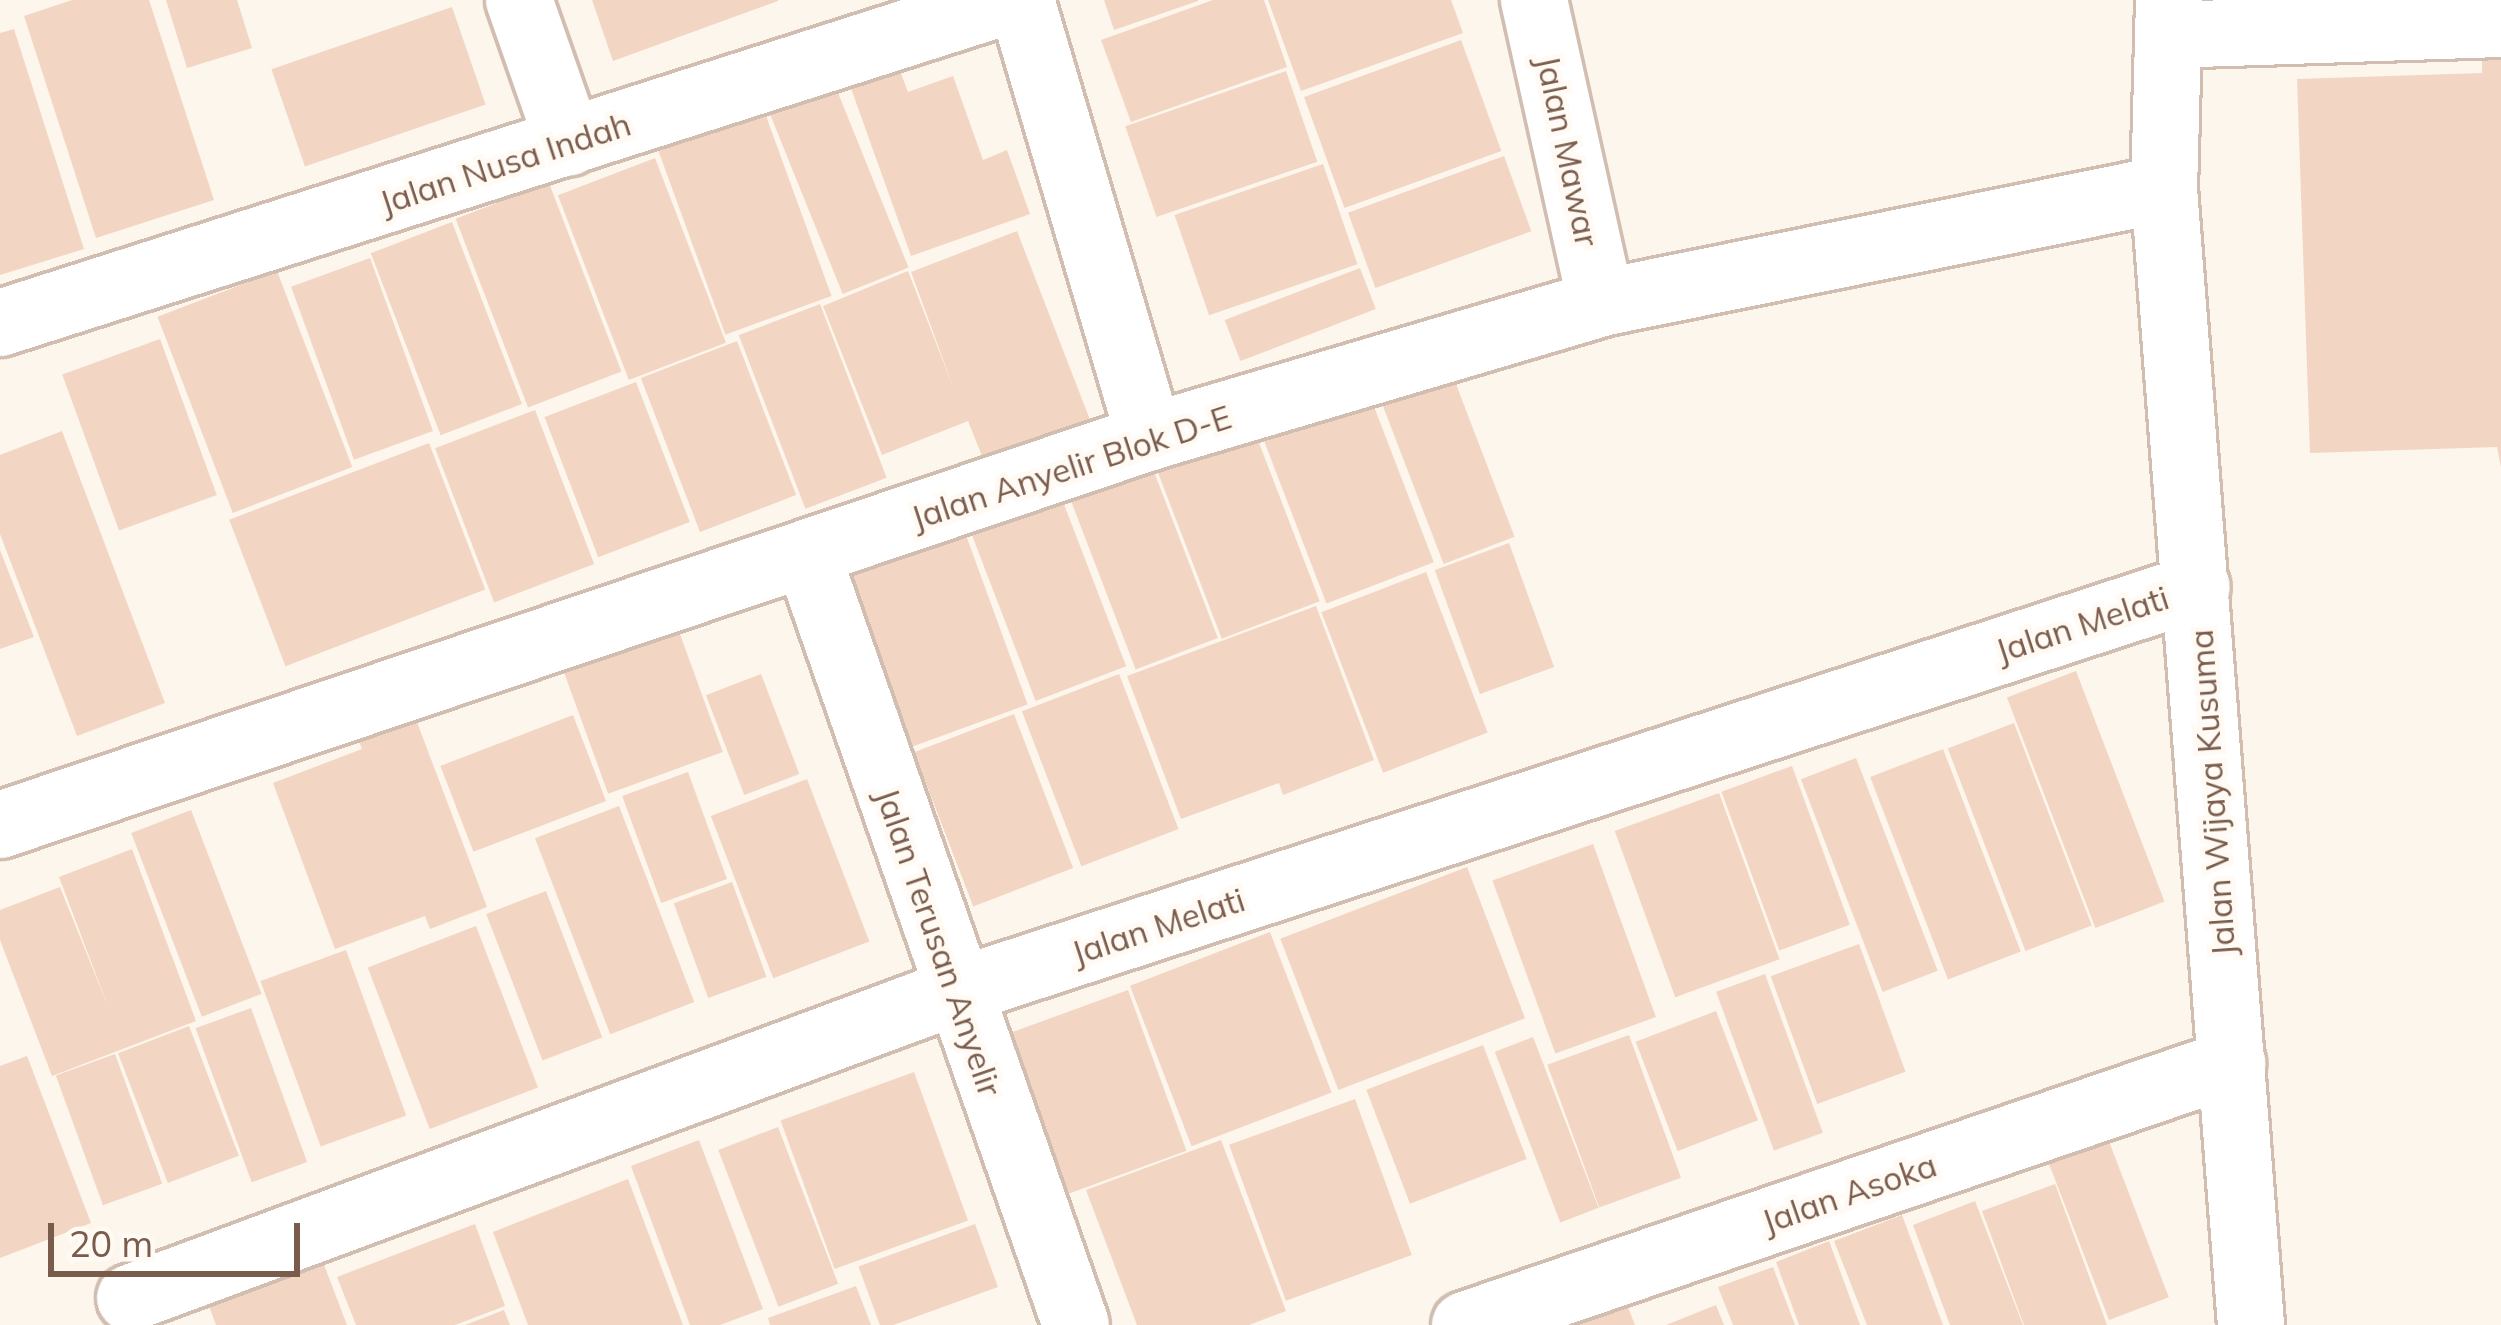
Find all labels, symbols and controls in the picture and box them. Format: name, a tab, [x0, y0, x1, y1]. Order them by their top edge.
street label: Jalan Mawar	[1528, 52, 1608, 250]
street label: Jalan Nusa Indah	[375, 104, 635, 222]
street label: Jalan Anyelir Blok D-E	[906, 397, 1236, 537]
street label: Jalan Melati	[1990, 577, 2174, 671]
street label: Jalan Wijaya Kusuma	[2181, 628, 2243, 958]
street label: Jalan Terusan Anyelir	[868, 783, 1010, 1101]
street label: Jalan Melati	[1066, 879, 1250, 973]
street label: Jalan Asoka	[1756, 1145, 1942, 1241]
scale bar	[54, 1199, 306, 1273]
text: 20 m	[69, 1221, 153, 1266]

